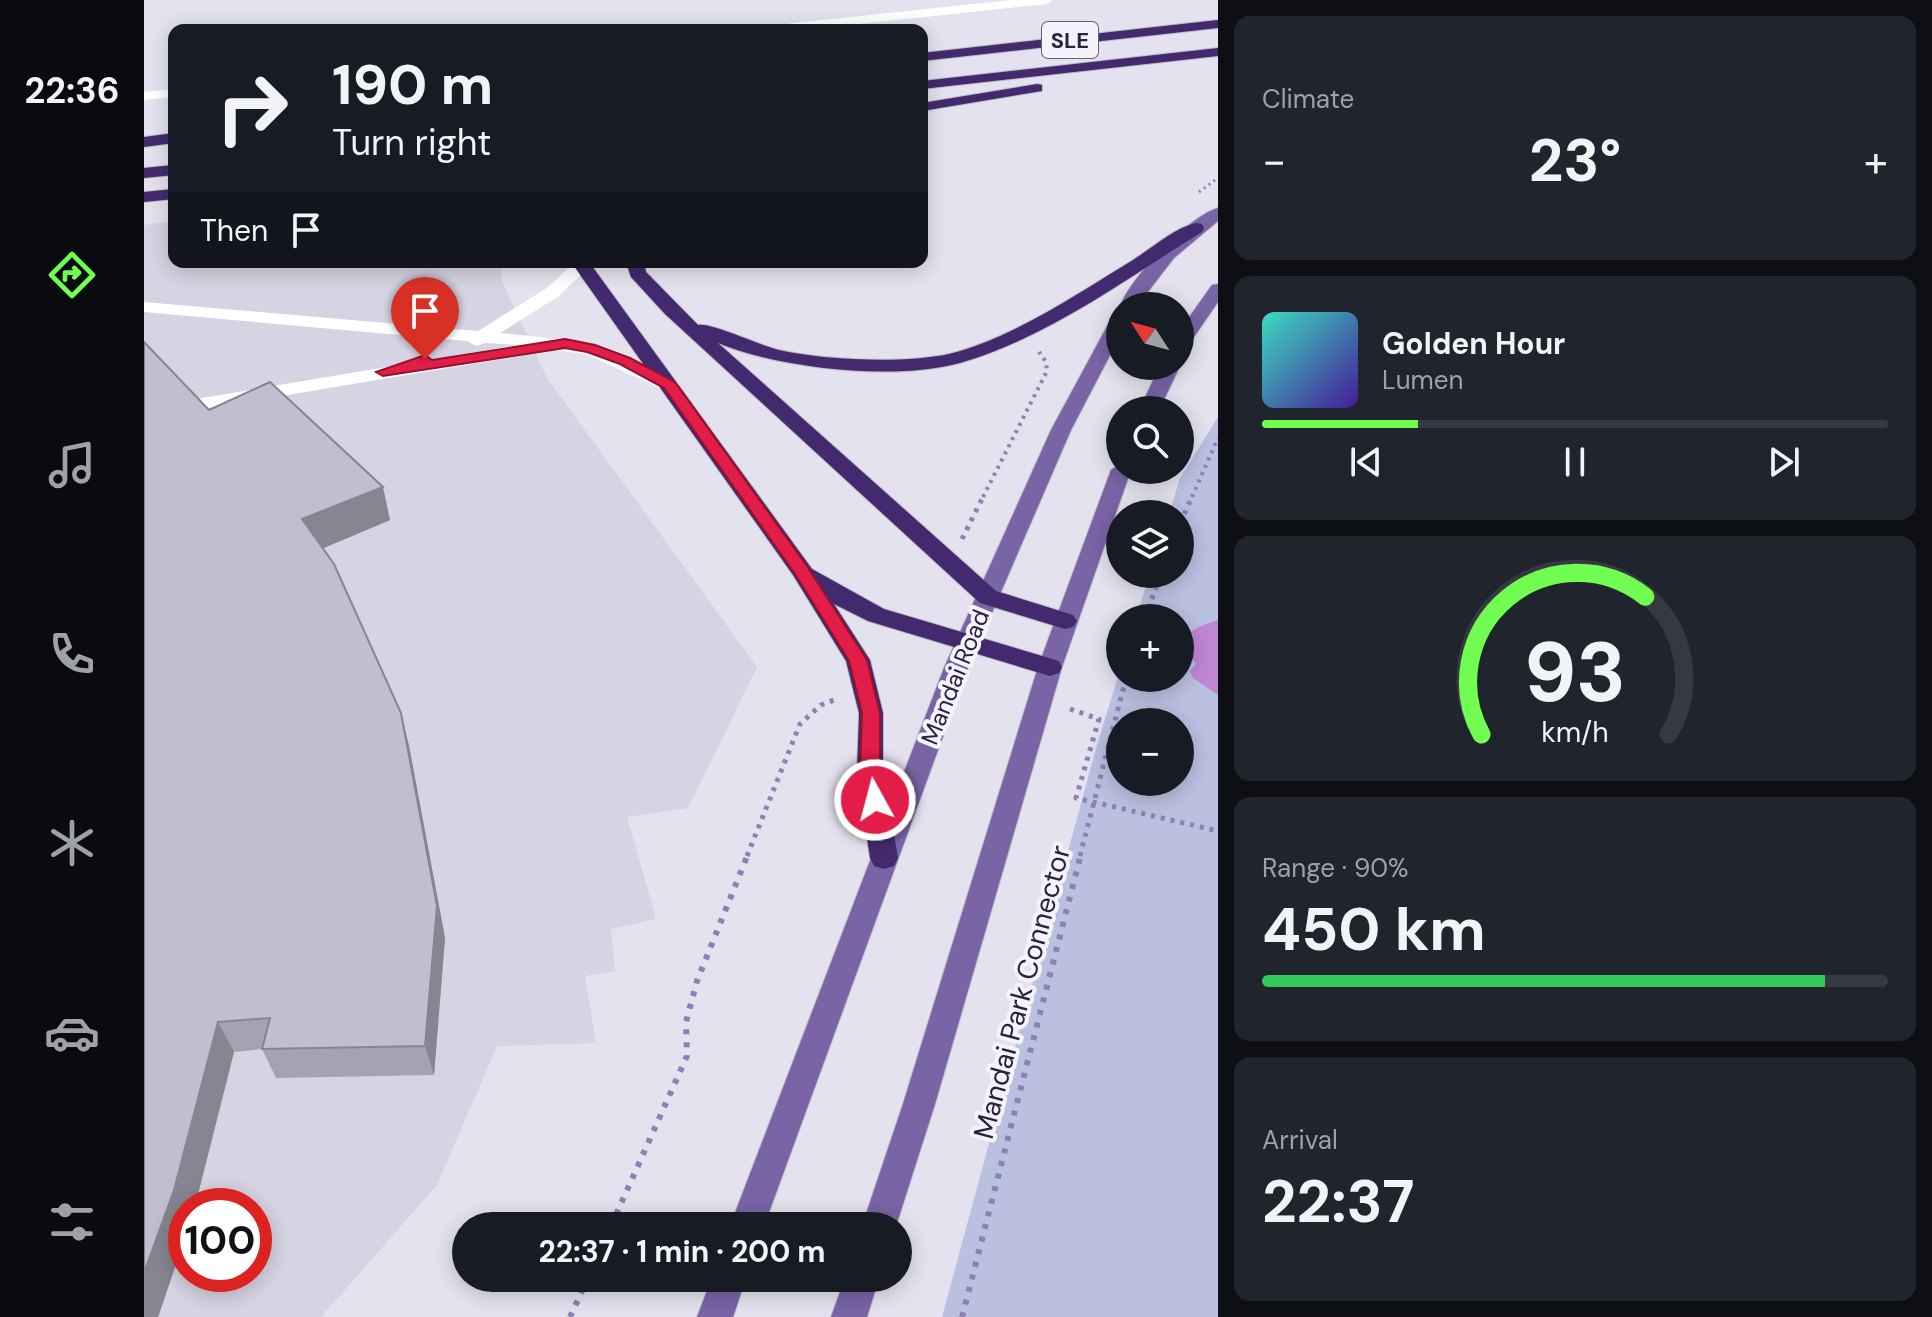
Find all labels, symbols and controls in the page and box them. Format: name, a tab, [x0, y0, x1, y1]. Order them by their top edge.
road number: SLE	[1042, 22, 1098, 58]
text: 190 m	[332, 48, 493, 121]
icon: right	[200, 56, 304, 160]
text: 22:36	[24, 67, 120, 114]
text: Climate	[1262, 82, 1354, 116]
text: Turn right	[332, 119, 491, 166]
text: 23°	[1529, 121, 1621, 200]
text: −	[1262, 132, 1286, 190]
text: +	[1864, 132, 1888, 190]
icon: arrive	[284, 208, 328, 252]
text: Then	[200, 211, 268, 250]
icon: directions	[44, 247, 100, 303]
pin	[391, 277, 459, 359]
icon: arrive	[403, 289, 447, 333]
north arrow	[1106, 292, 1194, 380]
map controls	[1106, 292, 1194, 796]
text: Golden Hour	[1382, 324, 1565, 363]
text: Lumen	[1382, 363, 1463, 397]
button: search	[1106, 396, 1194, 484]
icon: music	[44, 437, 100, 493]
icon: previous	[1344, 440, 1388, 484]
icon: pause	[1553, 440, 1597, 484]
icon: next	[1762, 440, 1806, 484]
button: layers	[1106, 500, 1194, 588]
button: +	[1106, 604, 1194, 692]
street label: Mandai Road	[914, 605, 996, 749]
text: 93	[1524, 617, 1626, 726]
icon: phone	[44, 626, 100, 682]
button: −	[1106, 708, 1194, 796]
text: km/h	[1541, 714, 1609, 751]
position arrow	[833, 758, 917, 842]
icon: climate	[44, 815, 100, 871]
street label: Mandai Park Connector	[965, 841, 1079, 1143]
text: Range · 90%	[1262, 851, 1408, 885]
text: 450 km	[1262, 890, 1486, 969]
icon: car	[44, 1005, 100, 1061]
text: Arrival	[1262, 1123, 1338, 1157]
text: 22:37	[1262, 1162, 1414, 1241]
speed limit sign: 100	[168, 1188, 272, 1292]
icon: filters	[44, 1194, 100, 1250]
text: 22:37 · 1 min · 200 m	[538, 1232, 826, 1271]

